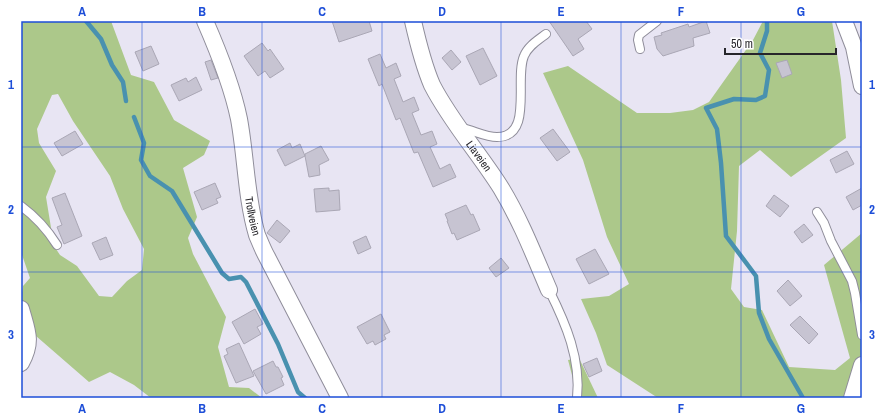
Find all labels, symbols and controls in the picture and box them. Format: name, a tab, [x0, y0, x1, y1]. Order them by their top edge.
text: A	[78, 3, 86, 20]
text: B	[198, 3, 206, 20]
text: C	[318, 3, 326, 20]
text: D	[438, 3, 446, 20]
text: E	[557, 3, 565, 20]
text: F	[678, 3, 685, 20]
text: G	[797, 3, 805, 20]
scale bar	[725, 30, 836, 56]
text: 50 m	[731, 36, 753, 52]
text: 1	[8, 76, 14, 93]
text: 1	[869, 76, 875, 93]
street label: Liaveien	[463, 138, 495, 174]
street label: Trollveien	[242, 196, 264, 237]
text: 2	[8, 201, 14, 218]
text: 2	[869, 201, 875, 218]
text: 3	[8, 326, 14, 343]
text: 3	[869, 326, 875, 343]
text: A	[78, 400, 86, 417]
text: B	[198, 400, 206, 417]
text: C	[318, 400, 326, 417]
text: D	[438, 400, 446, 417]
text: E	[557, 400, 565, 417]
text: F	[678, 400, 685, 417]
text: G	[797, 400, 805, 417]

